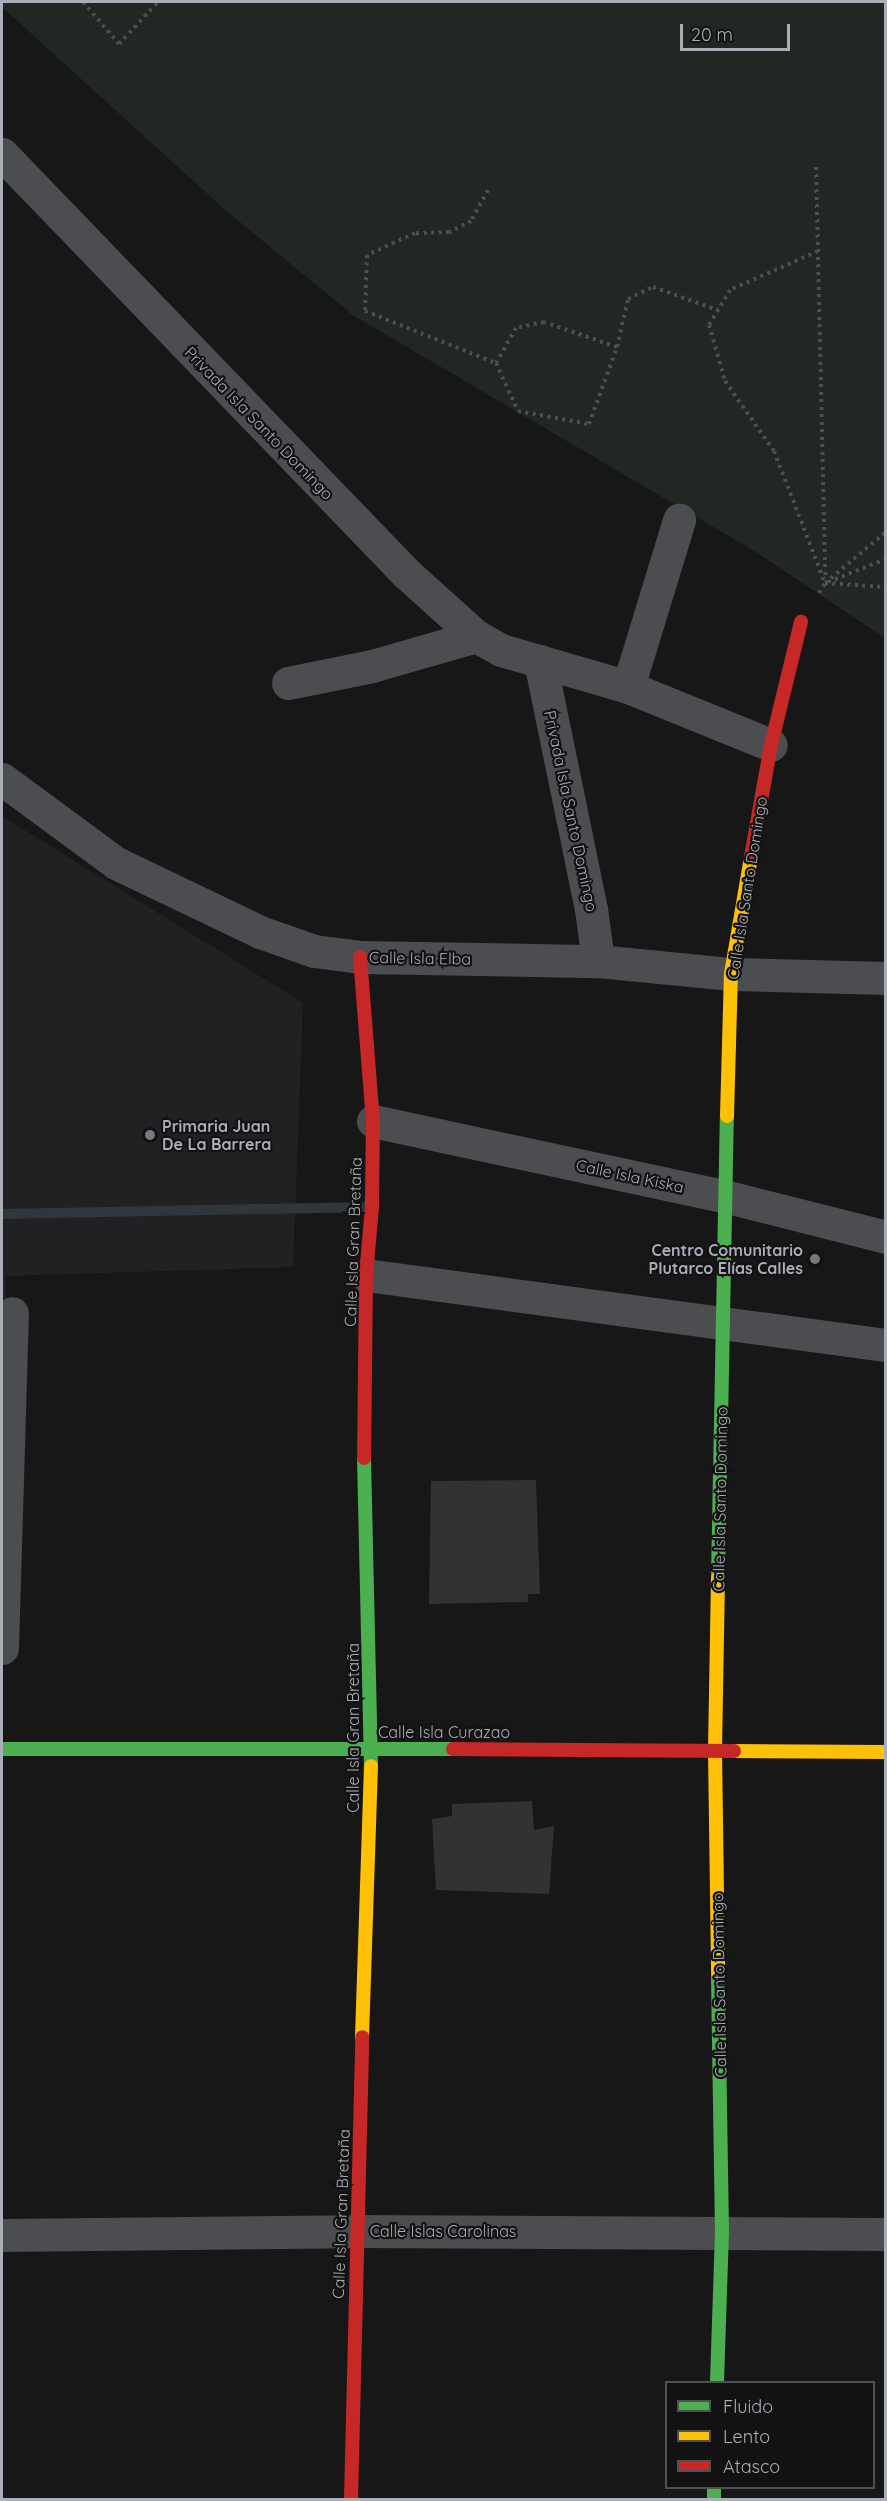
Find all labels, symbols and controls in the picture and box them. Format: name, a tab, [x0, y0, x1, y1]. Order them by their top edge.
scale bar	[683, 12, 792, 50]
text: 20 m	[691, 23, 733, 46]
street label: Privada Isla Santo Domingo	[181, 342, 337, 504]
street label: Privada Isla Santo Domingo	[540, 709, 602, 913]
street label: Calle Isla Santo Domingo	[723, 795, 771, 981]
street label: Calle Isla Elba	[369, 948, 471, 968]
place label: Primaria Juan De La Barrera	[162, 1116, 271, 1154]
marker: Primaria Juan De La Barrera	[143, 1128, 157, 1142]
street label: Calle Isla Kiska	[574, 1155, 686, 1197]
street label: Calle Isla Gran Bretaña	[340, 1157, 366, 1327]
place label: Centro Comunitario Plutarco Elías Calles	[649, 1240, 803, 1278]
marker: Centro Comunitario Plutarco Elías Calles	[808, 1252, 822, 1266]
street label: Calle Isla Santo Domingo	[709, 1406, 731, 1592]
street label: Calle Isla Gran Bretaña	[343, 1643, 363, 1813]
street label: Calle Isla Curazao	[378, 1722, 510, 1742]
street label: Calle Isla Santo Domingo	[708, 1892, 730, 2078]
street label: Calle Isla Gran Bretaña	[328, 2129, 354, 2299]
street label: Calle Islas Carolinas	[370, 2221, 516, 2241]
legend	[665, 2381, 875, 2489]
text: Fluido	[723, 2395, 773, 2418]
text: Lento	[723, 2425, 770, 2448]
text: Atasco	[723, 2455, 780, 2478]

